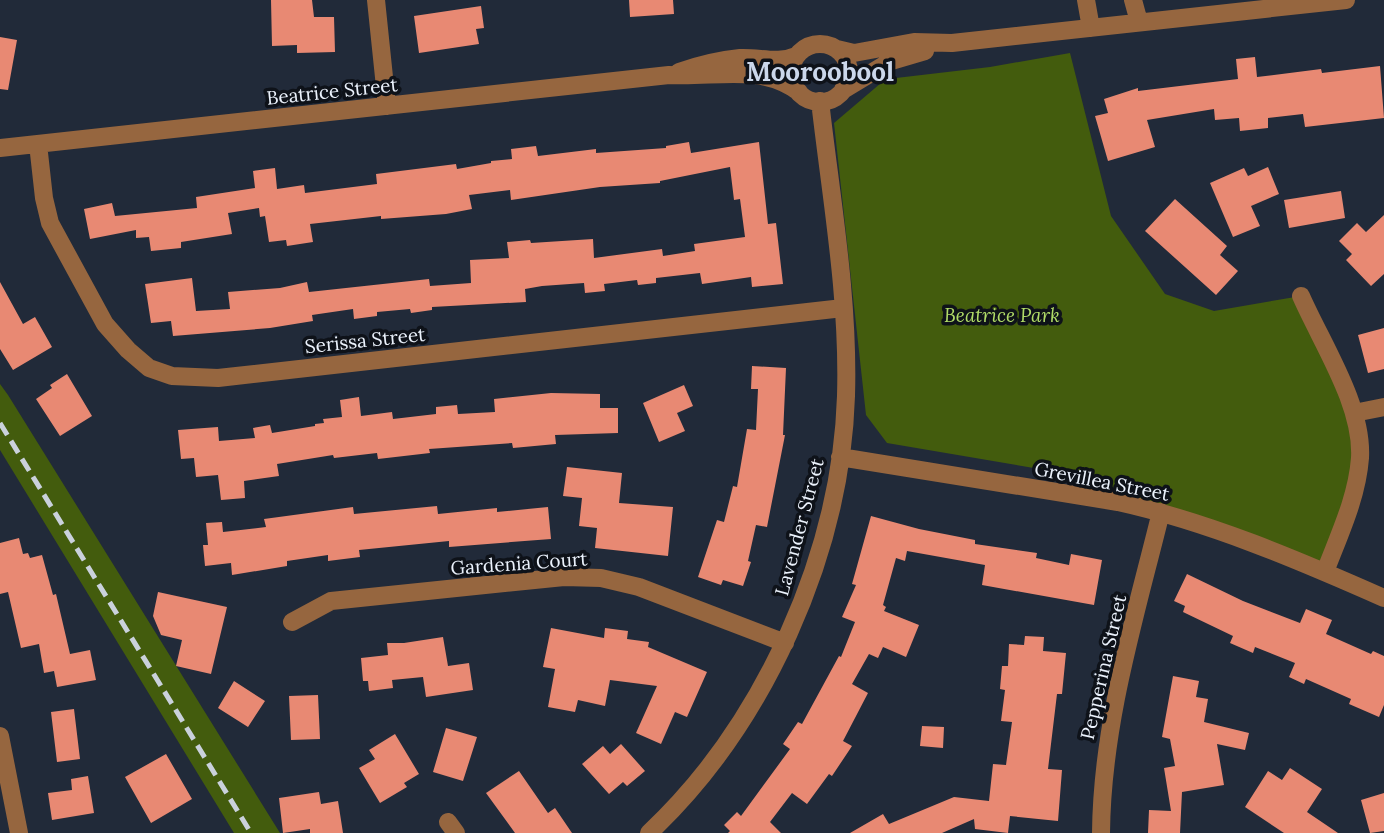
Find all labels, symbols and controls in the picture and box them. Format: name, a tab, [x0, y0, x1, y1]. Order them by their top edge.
district label: Mooroobool	[746, 55, 894, 88]
street label: Beatrice Street	[265, 72, 399, 110]
park label: Beatrice Park	[944, 303, 1060, 327]
street label: Serissa Street	[304, 322, 427, 358]
street label: Lavender Street	[769, 455, 829, 598]
street label: Grevillea Street	[1032, 456, 1172, 506]
street label: Gardenia Court	[450, 546, 589, 580]
street label: Pepperina Street	[1075, 591, 1132, 742]

